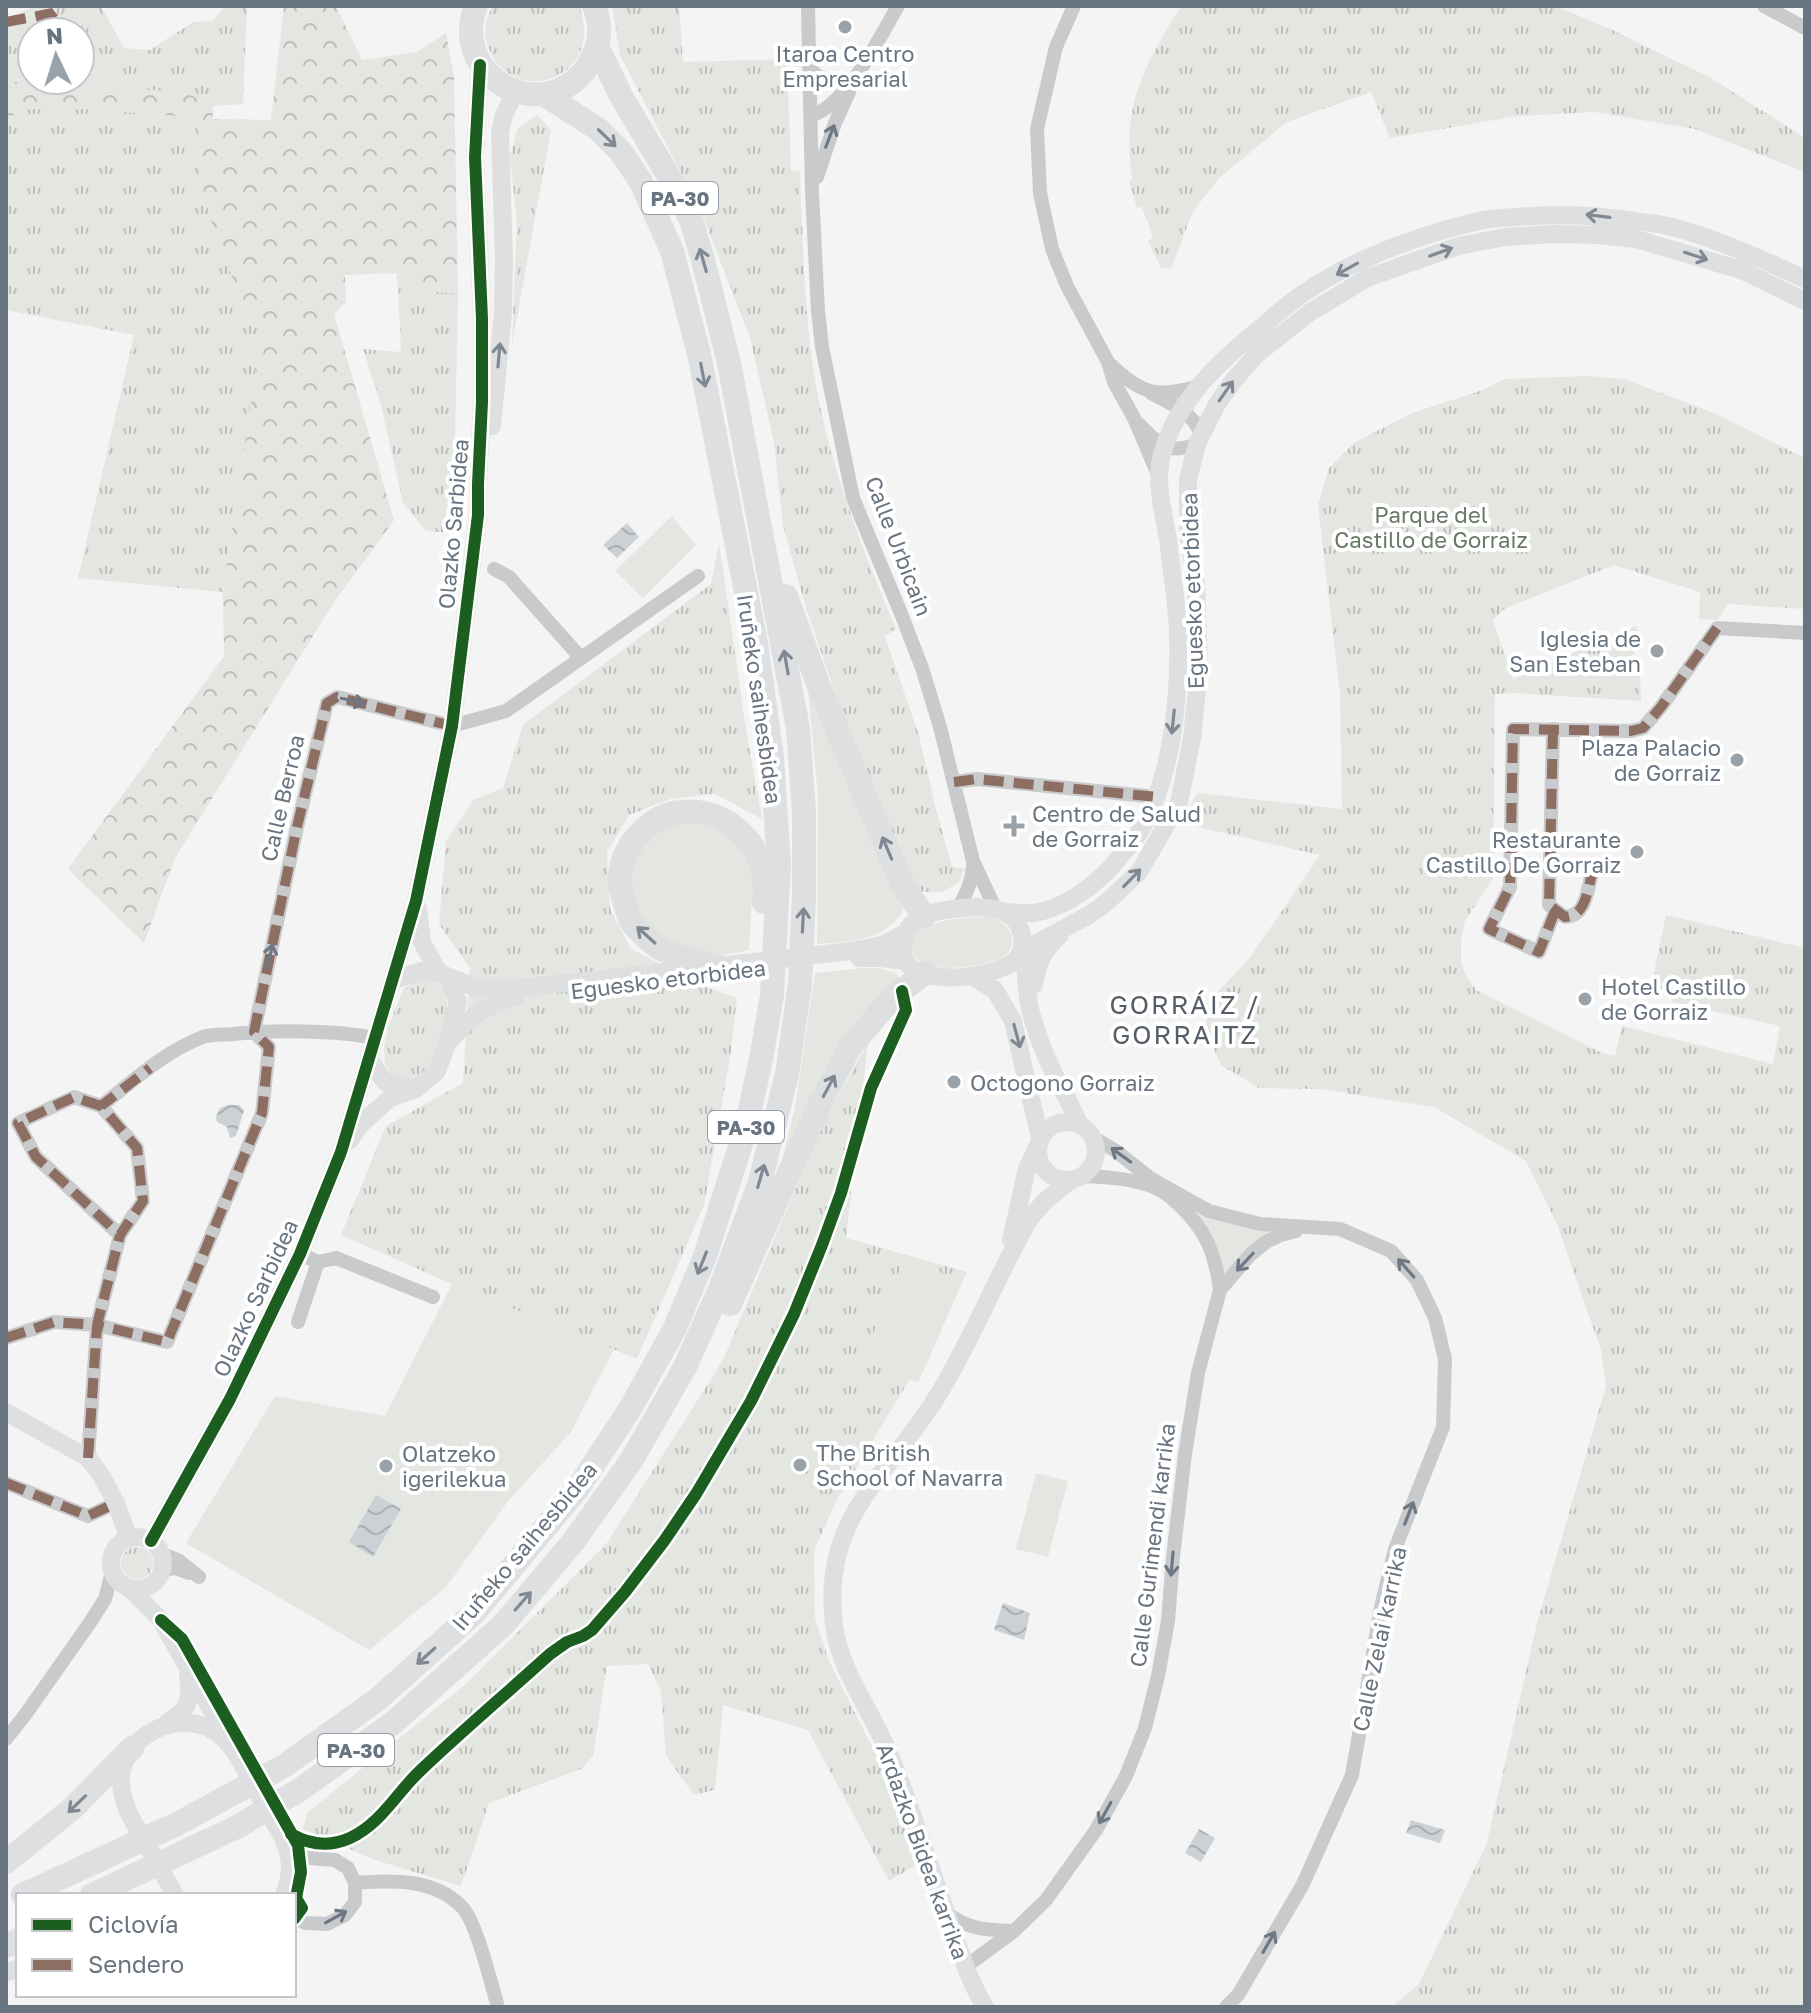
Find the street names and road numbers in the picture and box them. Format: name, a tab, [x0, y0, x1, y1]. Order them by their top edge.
road number: PA-30	[642, 182, 718, 214]
street label: Olazko Sarbidea	[432, 438, 474, 610]
street label: Calle Urbicain	[860, 472, 938, 620]
street label: Eguesko etorbidea	[1175, 492, 1209, 690]
street label: Iruñeko saihesbidea	[732, 592, 788, 806]
street label: Calle Berroa	[254, 732, 310, 864]
street label: Eguesko etorbidea	[569, 954, 767, 1004]
road number: PA-30	[708, 1111, 784, 1143]
street label: Olazko Sarbidea	[207, 1215, 303, 1381]
street label: Calle Gurimendi karrika	[1124, 1421, 1180, 1669]
street label: Iruñeko saihesbidea	[446, 1456, 602, 1636]
street label: Calle Zelai karrika	[1346, 1544, 1412, 1734]
road number: PA-30	[318, 1734, 394, 1766]
street label: Ardazko Bidea karrika	[871, 1739, 975, 1963]

